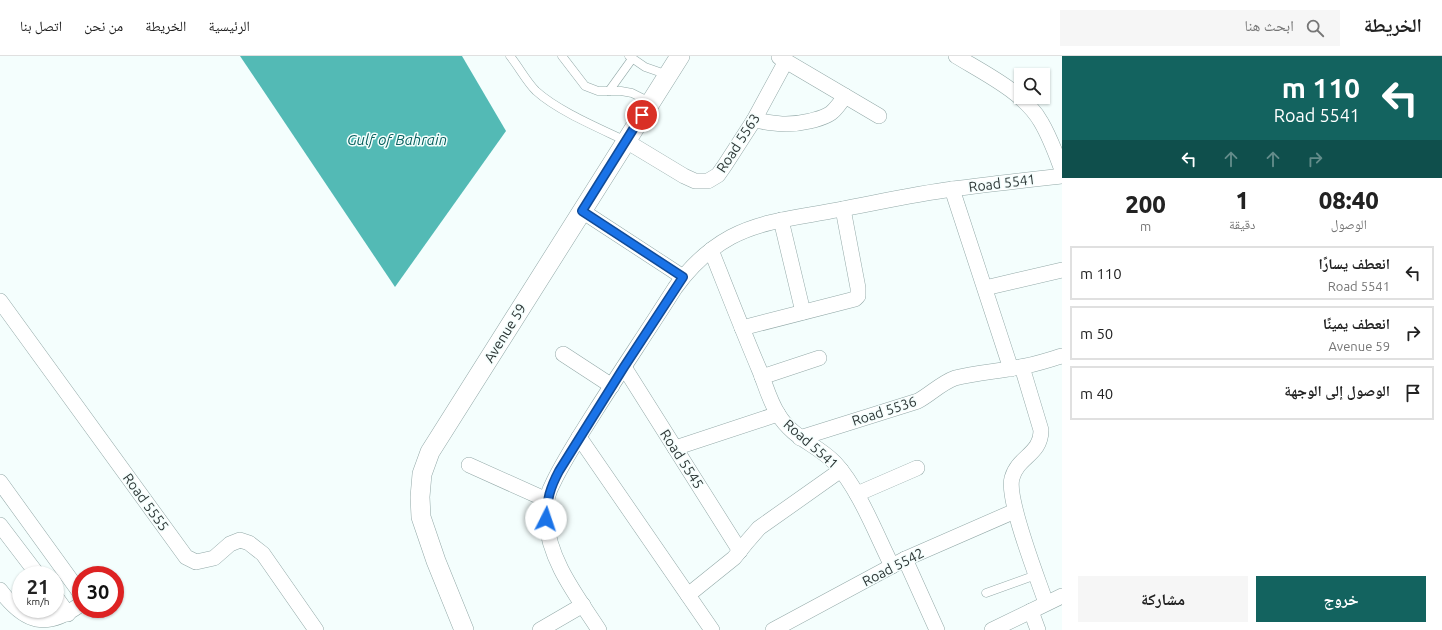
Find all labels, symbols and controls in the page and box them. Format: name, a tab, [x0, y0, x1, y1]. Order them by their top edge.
search box	[1060, 10, 1340, 46]
text: الخريطة	[1364, 14, 1422, 36]
text: ابحث هنا	[1245, 17, 1294, 34]
icon: search	[1304, 17, 1326, 39]
text: اتصل بنا	[20, 18, 62, 34]
text: من نحن	[84, 18, 123, 34]
text: الخريطة	[145, 18, 186, 34]
text: الرئيسية	[208, 18, 250, 34]
map controls	[1014, 68, 1050, 104]
button: search	[1014, 68, 1050, 104]
text: 110 m	[1282, 72, 1360, 103]
icon: left	[1374, 72, 1426, 124]
pin	[625, 98, 659, 132]
icon: arrive	[631, 104, 653, 126]
text: Road 5541	[1274, 105, 1360, 125]
street label: Road 5563	[713, 111, 763, 175]
water label: Gulf of Bahrain	[347, 131, 447, 148]
icon: left	[1178, 148, 1200, 170]
icon: ahead	[1220, 148, 1242, 170]
icon: ahead	[1262, 148, 1284, 170]
icon: right	[1304, 148, 1326, 170]
street label: Road 5541	[968, 171, 1036, 195]
text: 1	[1236, 187, 1249, 214]
text: 08:40	[1319, 187, 1379, 214]
text: 200	[1125, 191, 1166, 218]
text: دقيقة	[1229, 217, 1256, 231]
text: الوصول	[1331, 217, 1367, 231]
text: m	[1140, 219, 1151, 233]
text: انعطف يسارًا	[1318, 255, 1390, 272]
icon: left	[1402, 262, 1424, 284]
text: 110 m	[1080, 265, 1122, 282]
text: Road 5541	[1328, 279, 1390, 293]
street label: Avenue 59	[481, 301, 529, 365]
text: انعطف يمينًا	[1323, 315, 1390, 332]
icon: right	[1402, 322, 1424, 344]
text: 50 m	[1080, 325, 1113, 342]
text: Avenue 59	[1329, 339, 1390, 353]
text: الوصول إلى الوجهة	[1284, 382, 1390, 399]
icon: arrive	[1402, 382, 1424, 404]
text: 40 m	[1080, 385, 1113, 402]
street label: Road 5536	[850, 393, 918, 429]
street label: Road 5541	[780, 416, 842, 472]
street label: Road 5545	[657, 427, 707, 491]
street label: Road 5555	[120, 470, 172, 534]
position arrow	[525, 498, 567, 540]
street label: Road 5542	[859, 545, 927, 589]
speed limit sign: 30	[72, 566, 124, 618]
text: 21	[27, 575, 49, 598]
button: مشاركة	[1078, 576, 1248, 622]
button: خروج	[1256, 576, 1426, 622]
text: km/h	[26, 596, 50, 607]

